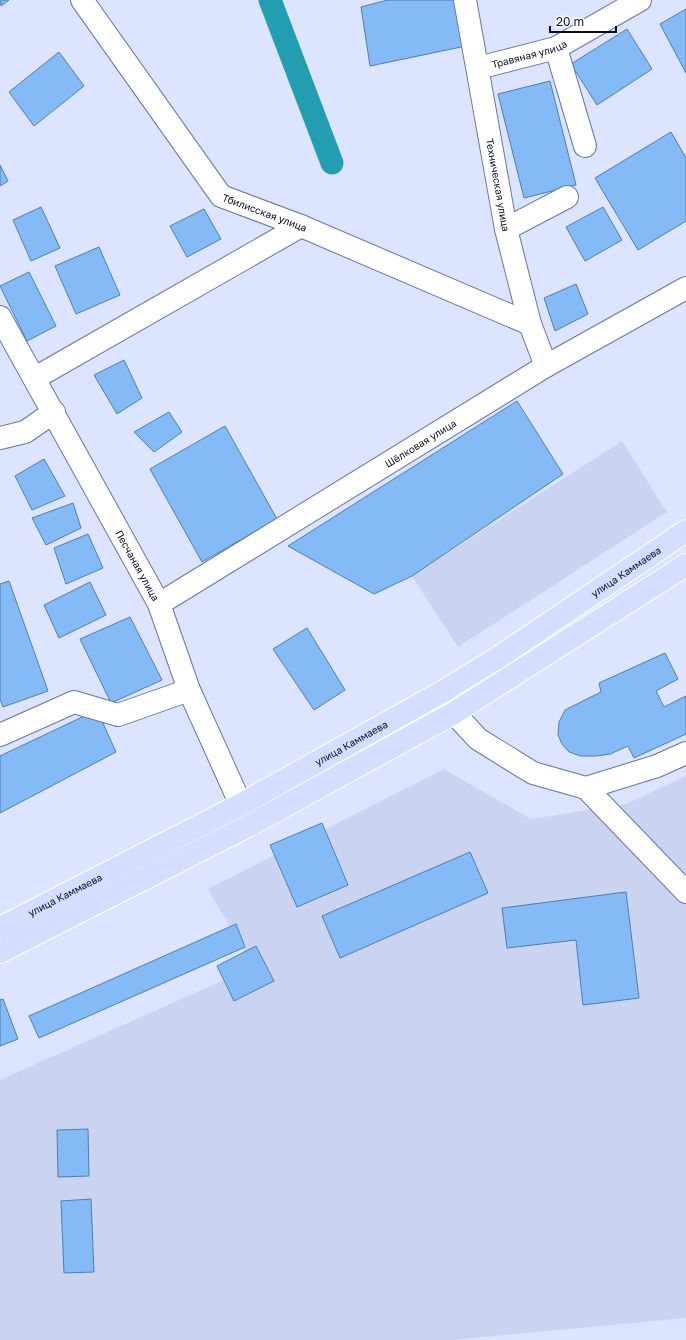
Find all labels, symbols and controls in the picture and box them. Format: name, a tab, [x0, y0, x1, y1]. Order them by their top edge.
scale bar	[550, 8, 616, 34]
text: 20 m	[556, 14, 584, 29]
street label: Травяная улица	[490, 37, 569, 70]
street label: Техническая улица	[484, 138, 512, 233]
street label: Тбилисская улица	[221, 191, 309, 234]
street label: Шёлковая улица	[383, 417, 458, 470]
street label: Песчаная улица	[113, 528, 162, 603]
street label: улица Каммаева	[589, 544, 663, 599]
street label: улица Каммаева	[313, 718, 390, 768]
street label: улица Каммаева	[26, 871, 104, 919]

